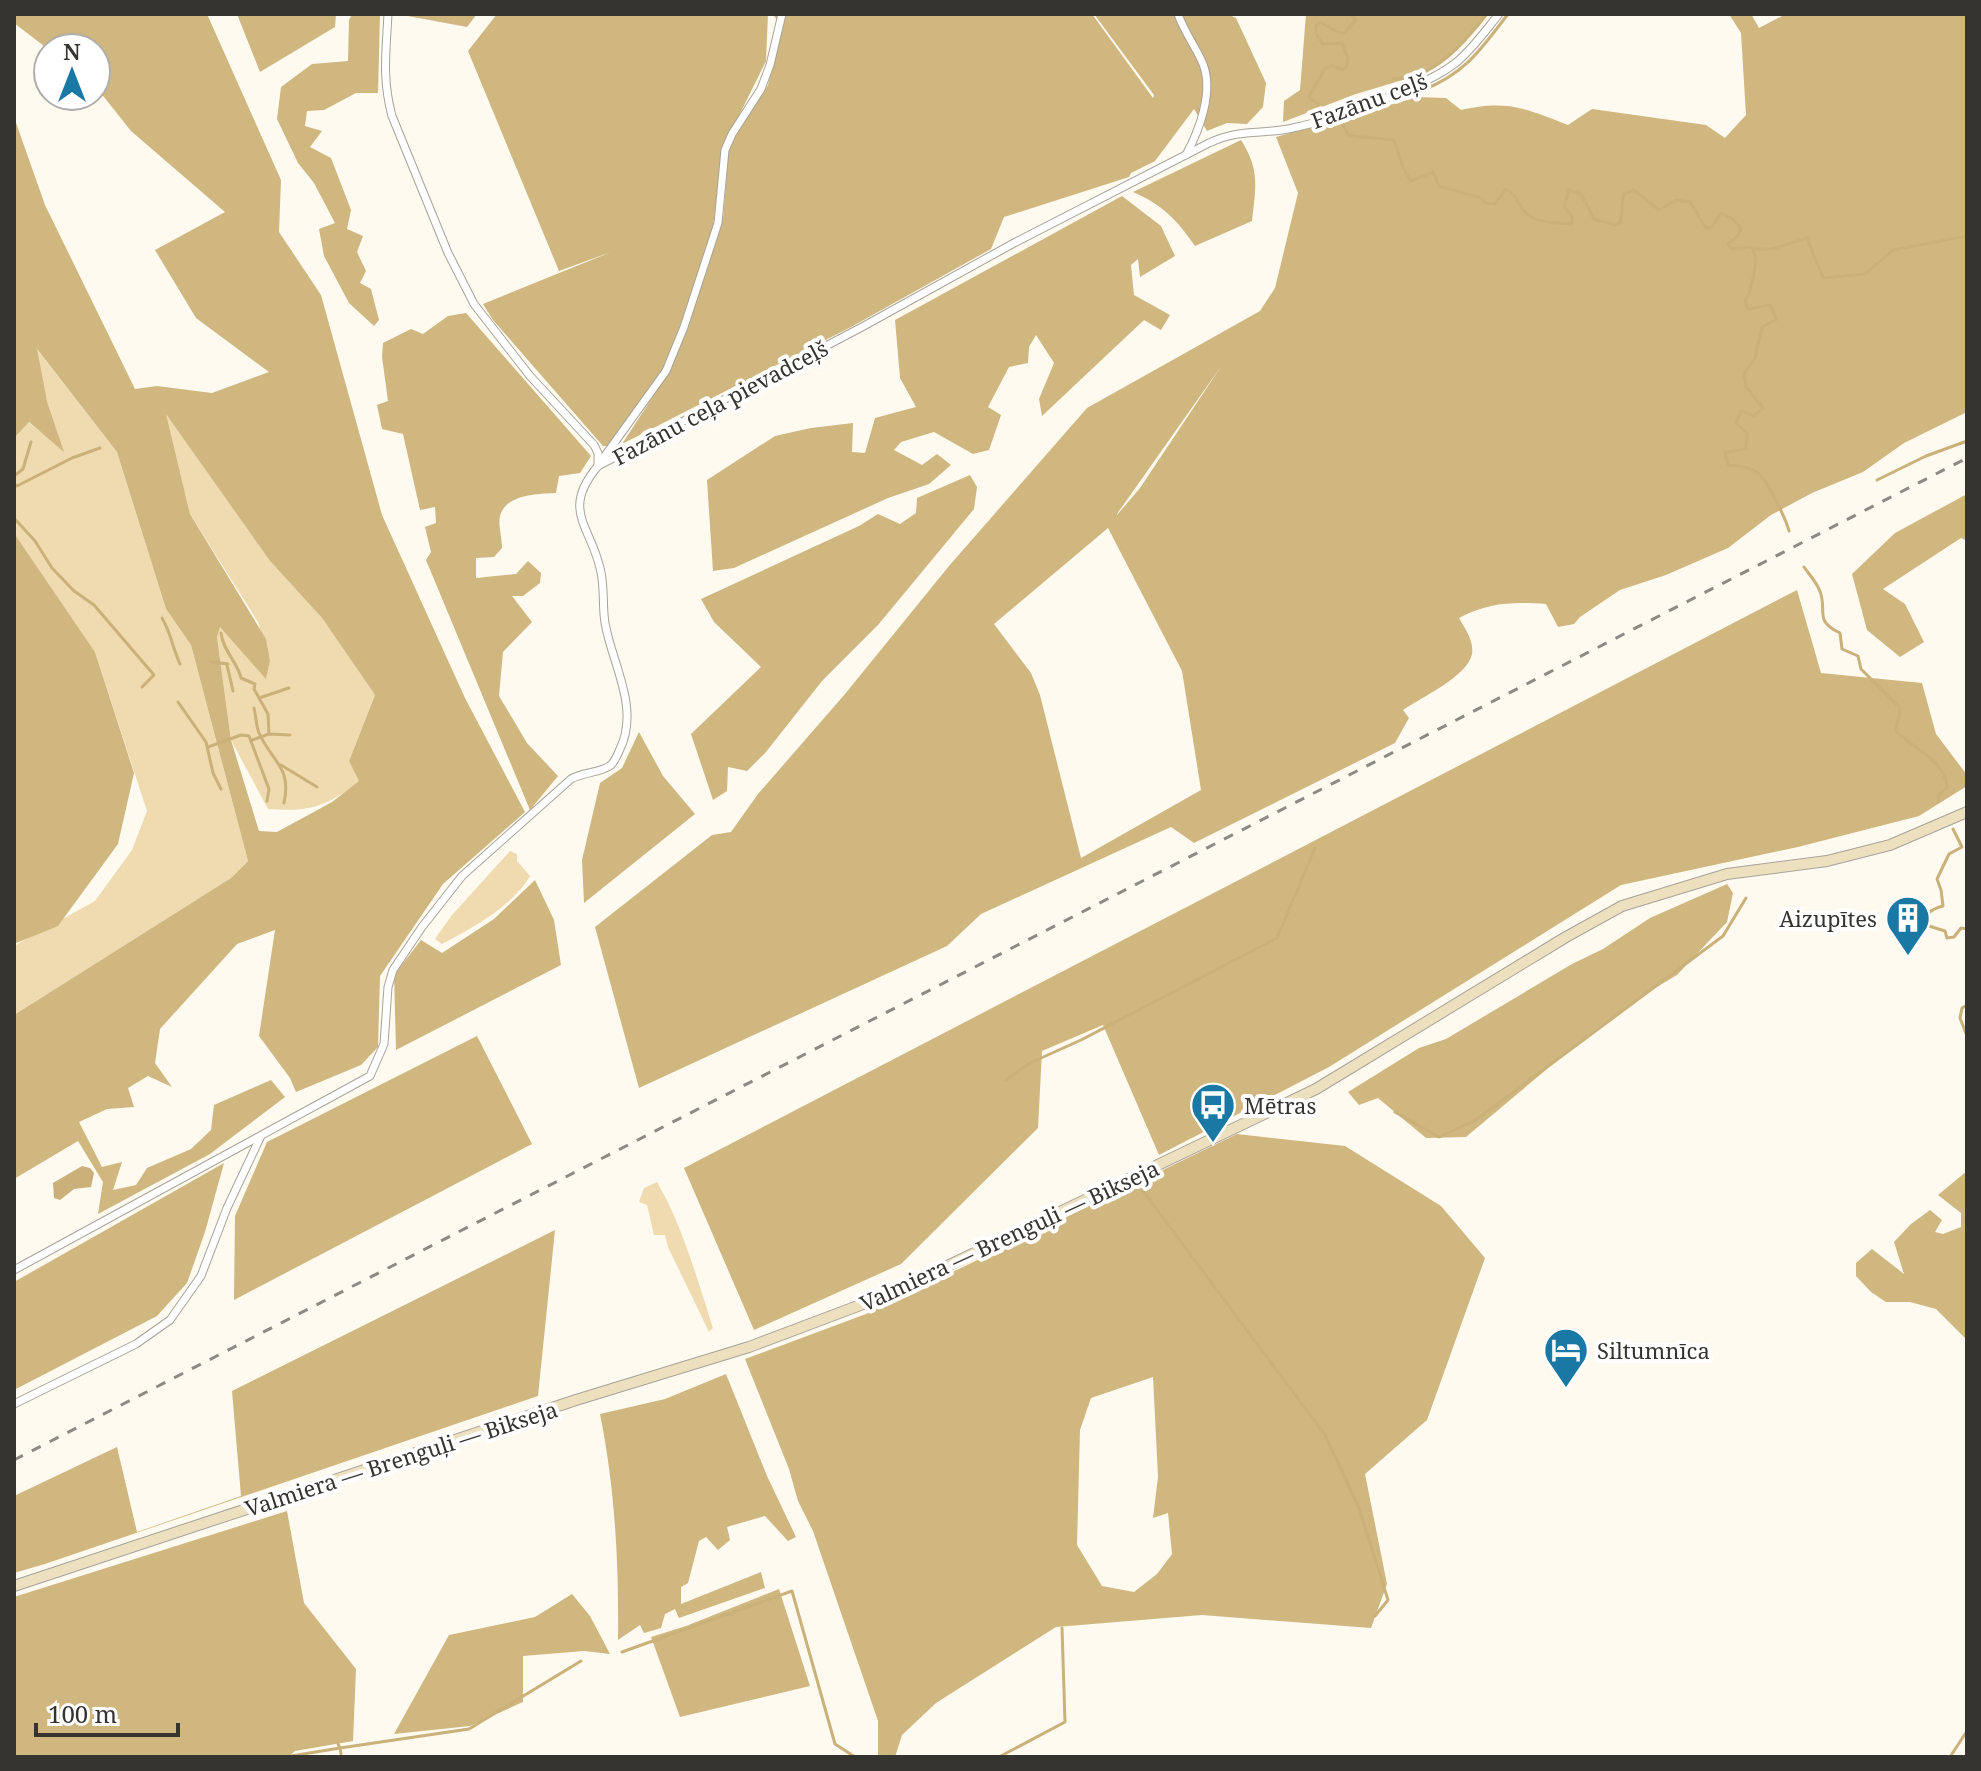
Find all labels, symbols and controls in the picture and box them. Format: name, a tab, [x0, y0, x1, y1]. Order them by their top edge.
north arrow	[32, 32, 112, 112]
text: N	[63, 36, 81, 66]
street label: Fazānu ceļš	[1307, 65, 1431, 135]
street label: Fazānu ceļa pievadceļš	[607, 332, 833, 472]
building icon: Aizupītes	[1884, 894, 1932, 957]
place label: Aizupītes	[1779, 903, 1877, 933]
bus stop icon: Mētras	[1189, 1081, 1237, 1144]
place label: Mētras	[1244, 1090, 1316, 1120]
street label: Valmiera — Brenguļi — Bikseja	[855, 1152, 1163, 1318]
hotel icon: Siltumnīca	[1542, 1326, 1590, 1389]
place label: Siltumnīca	[1597, 1335, 1710, 1365]
street label: Valmiera — Brenguļi — Bikseja	[241, 1393, 561, 1523]
scale bar	[36, 1687, 178, 1737]
text: 100 m	[48, 1697, 117, 1730]

